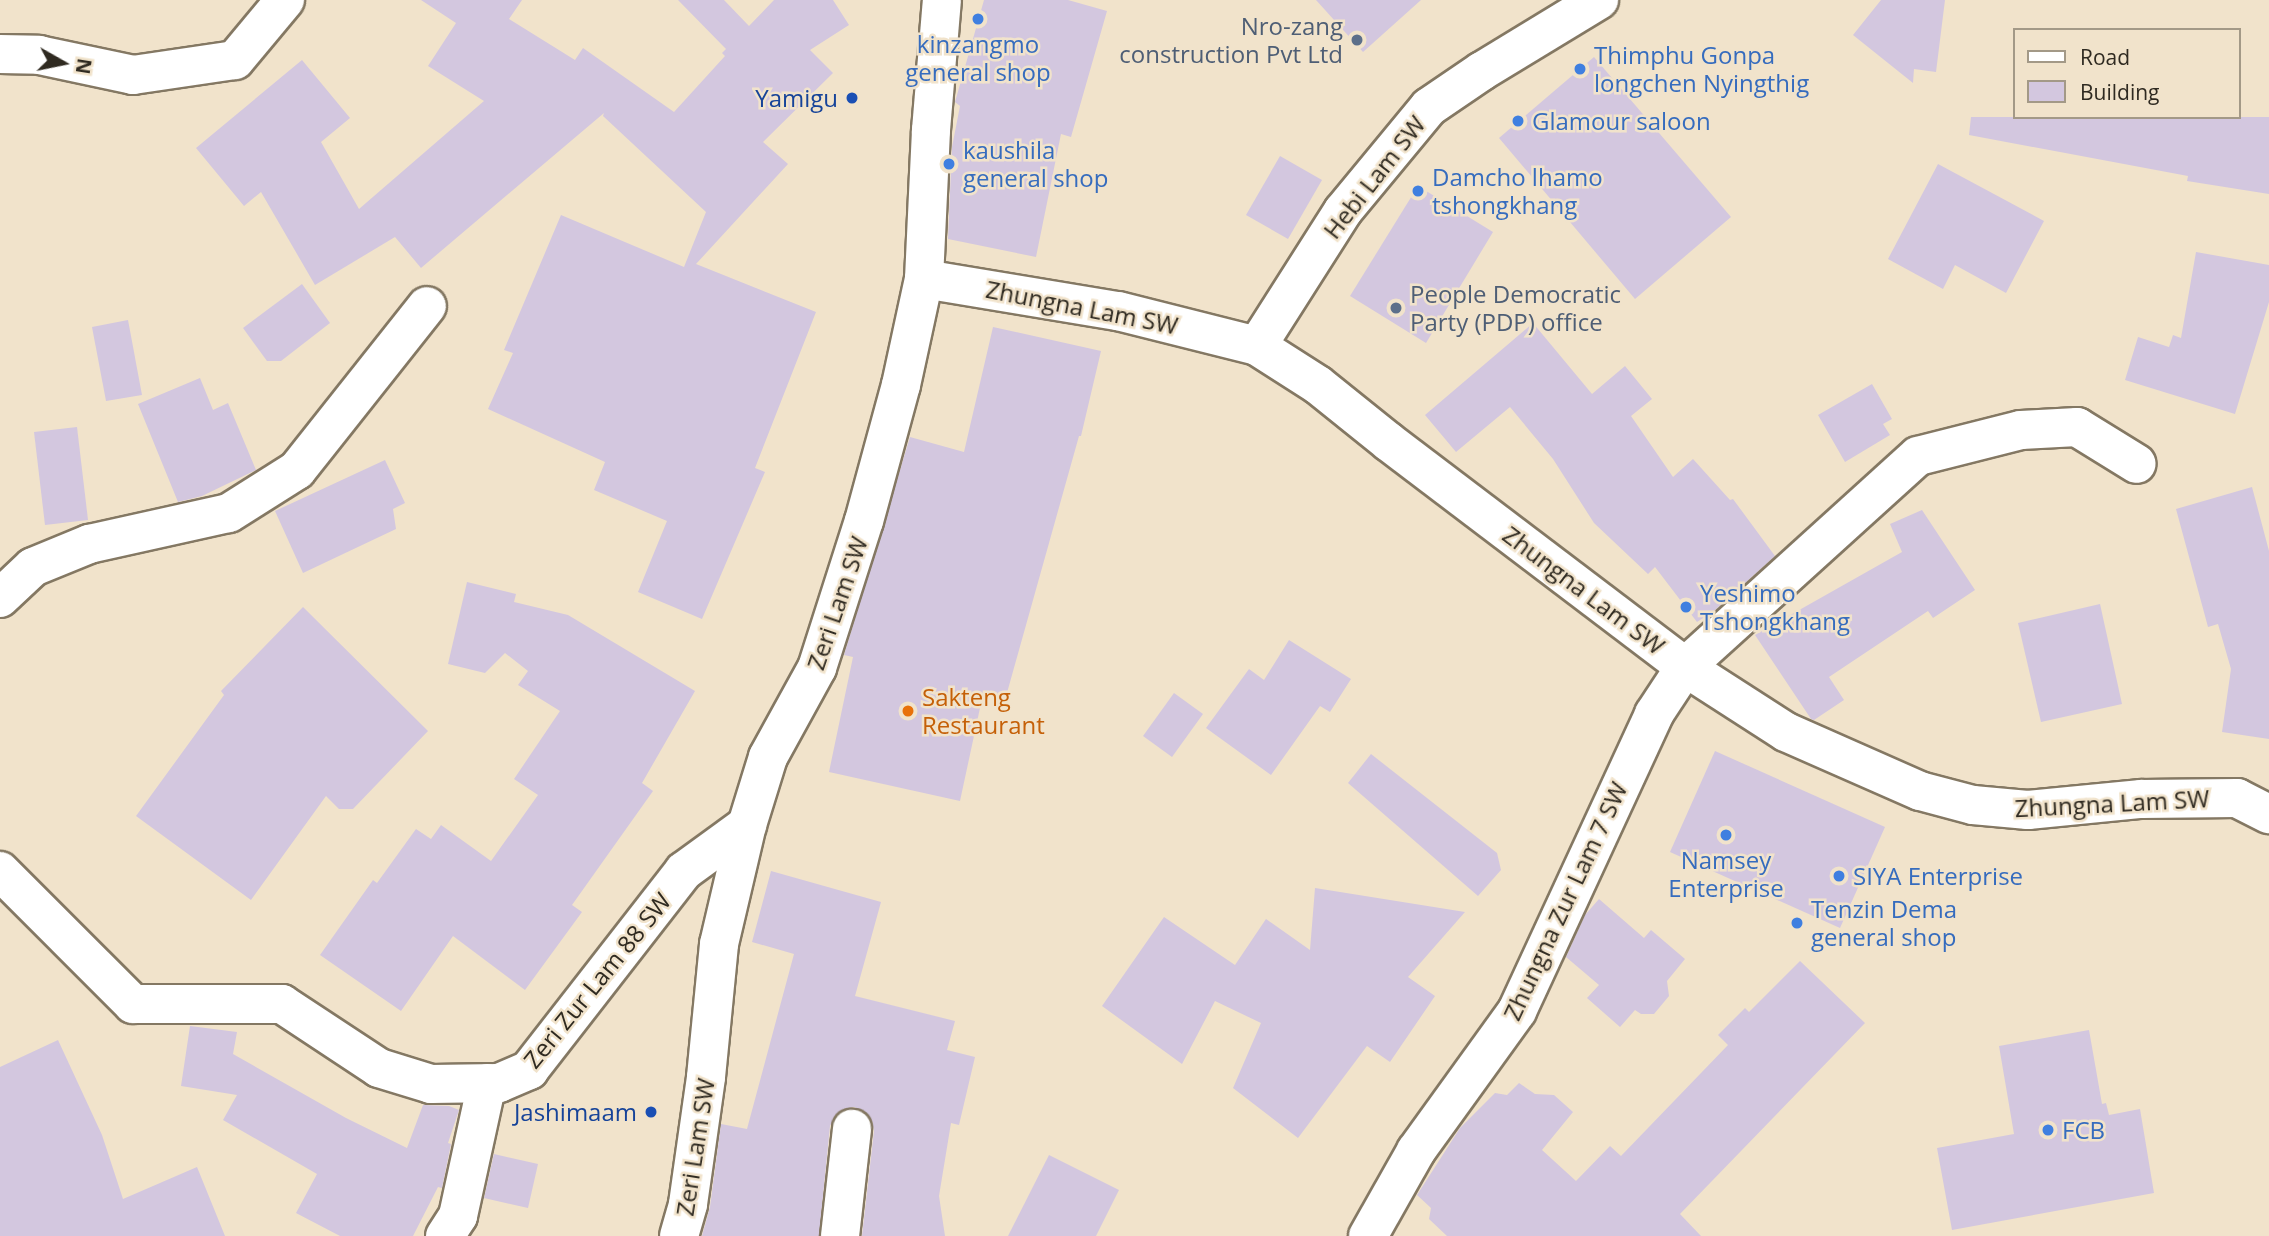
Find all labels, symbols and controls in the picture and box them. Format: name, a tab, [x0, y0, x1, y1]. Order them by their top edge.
marker: kinzangmo general shop	[970, 11, 986, 27]
place label: Nro-zang construction Pvt Ltd	[1119, 12, 1343, 68]
north arrow	[28, 28, 98, 98]
legend	[2014, 28, 2241, 119]
place label: kinzangmo general shop	[905, 30, 1051, 86]
marker: Nro-zang construction Pvt Ltd	[1349, 32, 1365, 48]
place label: Thimphu Gonpa longchen Nyingthig	[1594, 41, 1809, 97]
text: Road	[2080, 43, 2130, 71]
text: N	[70, 57, 98, 76]
marker: Thimphu Gonpa longchen Nyingthig	[1572, 61, 1588, 77]
text: Building	[2080, 78, 2159, 106]
place label: Yamigu	[755, 84, 838, 112]
marker: Yamigu	[844, 90, 860, 106]
place label: Glamour saloon	[1532, 107, 1711, 135]
street label: Hebi Lam SW	[1317, 110, 1431, 244]
marker: Glamour saloon	[1510, 113, 1526, 129]
place label: kaushila general shop	[963, 136, 1108, 192]
marker: kaushila general shop	[941, 156, 957, 172]
place label: Damcho lhamo tshongkhang	[1432, 163, 1603, 219]
marker: Damcho lhamo tshongkhang	[1410, 183, 1426, 199]
street label: Zhungna Lam SW	[984, 274, 1180, 340]
place label: People Democratic Party (PDP) office	[1410, 280, 1621, 336]
marker: People Democratic Party (PDP) office	[1388, 300, 1404, 316]
street label: Zhungna Lam SW	[1498, 520, 1670, 660]
street label: Zeri Lam SW	[801, 533, 873, 673]
place label: Yeshimo Tshongkhang	[1700, 579, 1850, 635]
marker: Yeshimo Tshongkhang	[1678, 599, 1694, 615]
place label: Sakteng Restaurant	[922, 683, 1045, 739]
marker: Sakteng Restaurant	[900, 703, 916, 719]
street label: Zhungna Zur Lam 7 SW	[1497, 777, 1633, 1025]
street label: Zhungna Lam SW	[2014, 784, 2210, 822]
marker: Namsey Enterprise	[1718, 827, 1734, 843]
place label: Namsey Enterprise	[1668, 846, 1784, 902]
place label: SIYA Enterprise	[1853, 862, 2023, 890]
marker: SIYA Enterprise	[1831, 868, 1847, 884]
street label: Zeri Zur Lam 88 SW	[517, 887, 677, 1073]
place label: Tenzin Dema general shop	[1811, 895, 1957, 951]
marker: Tenzin Dema general shop	[1789, 915, 1805, 931]
street label: Zeri Lam SW	[670, 1076, 720, 1218]
place label: Jashimaam	[514, 1098, 637, 1126]
marker: Jashimaam	[643, 1104, 659, 1120]
place label: FCB	[2062, 1116, 2105, 1144]
marker: FCB	[2040, 1122, 2056, 1138]

